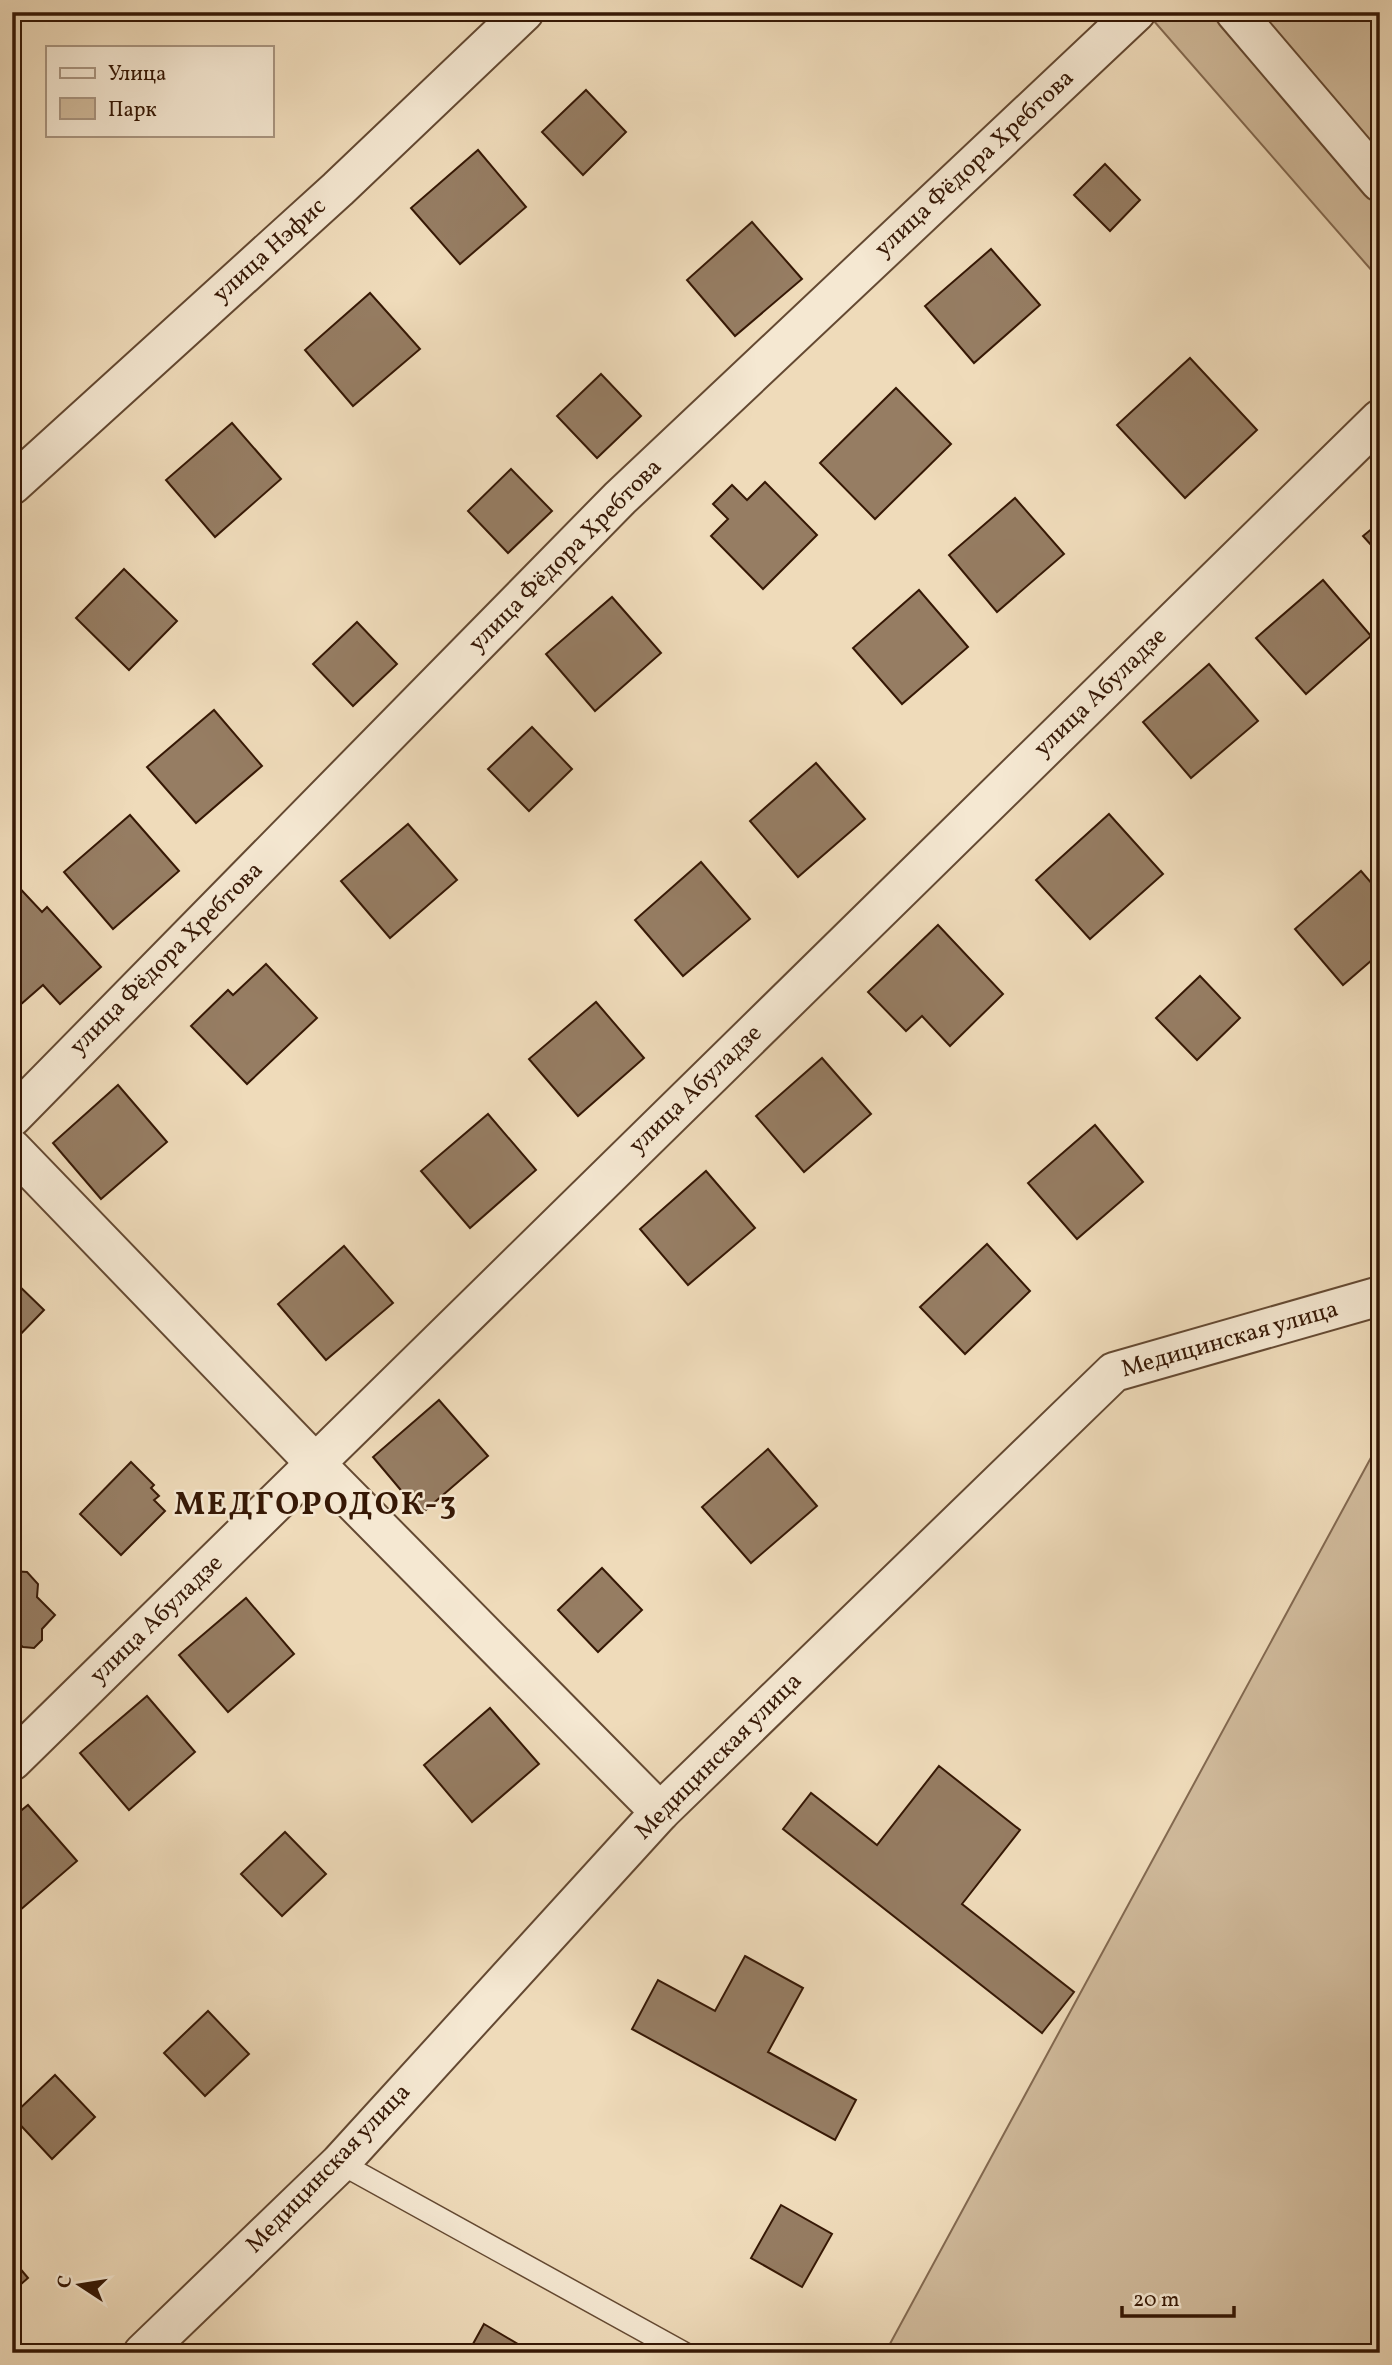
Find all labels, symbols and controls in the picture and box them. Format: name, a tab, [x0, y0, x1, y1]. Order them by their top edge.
legend	[46, 46, 273, 136]
text: Улица	[108, 60, 166, 89]
street label: улица Фёдора Хребтова	[868, 62, 1082, 266]
text: Парк	[108, 96, 157, 125]
street label: улица Нэфис	[206, 191, 334, 311]
street label: улица Фёдора Хребтова	[461, 451, 671, 661]
street label: улица Абуладзе	[1027, 620, 1175, 766]
street label: улица Фёдора Хребтова	[62, 854, 272, 1064]
street label: улица Абуладзе	[622, 1017, 770, 1163]
street label: Медицинская улица	[1117, 1293, 1343, 1387]
district label: МЕДГОРОДОК-3	[174, 1484, 458, 1528]
street label: улица Абуладзе	[83, 1547, 231, 1693]
street label: Медицинская улица	[628, 1666, 810, 1848]
street label: Медицинская улица	[239, 2076, 419, 2262]
north arrow	[46, 2250, 116, 2320]
text: С	[51, 2273, 79, 2291]
scale bar	[1122, 2274, 1234, 2318]
text: 20 m	[1133, 2286, 1179, 2315]

